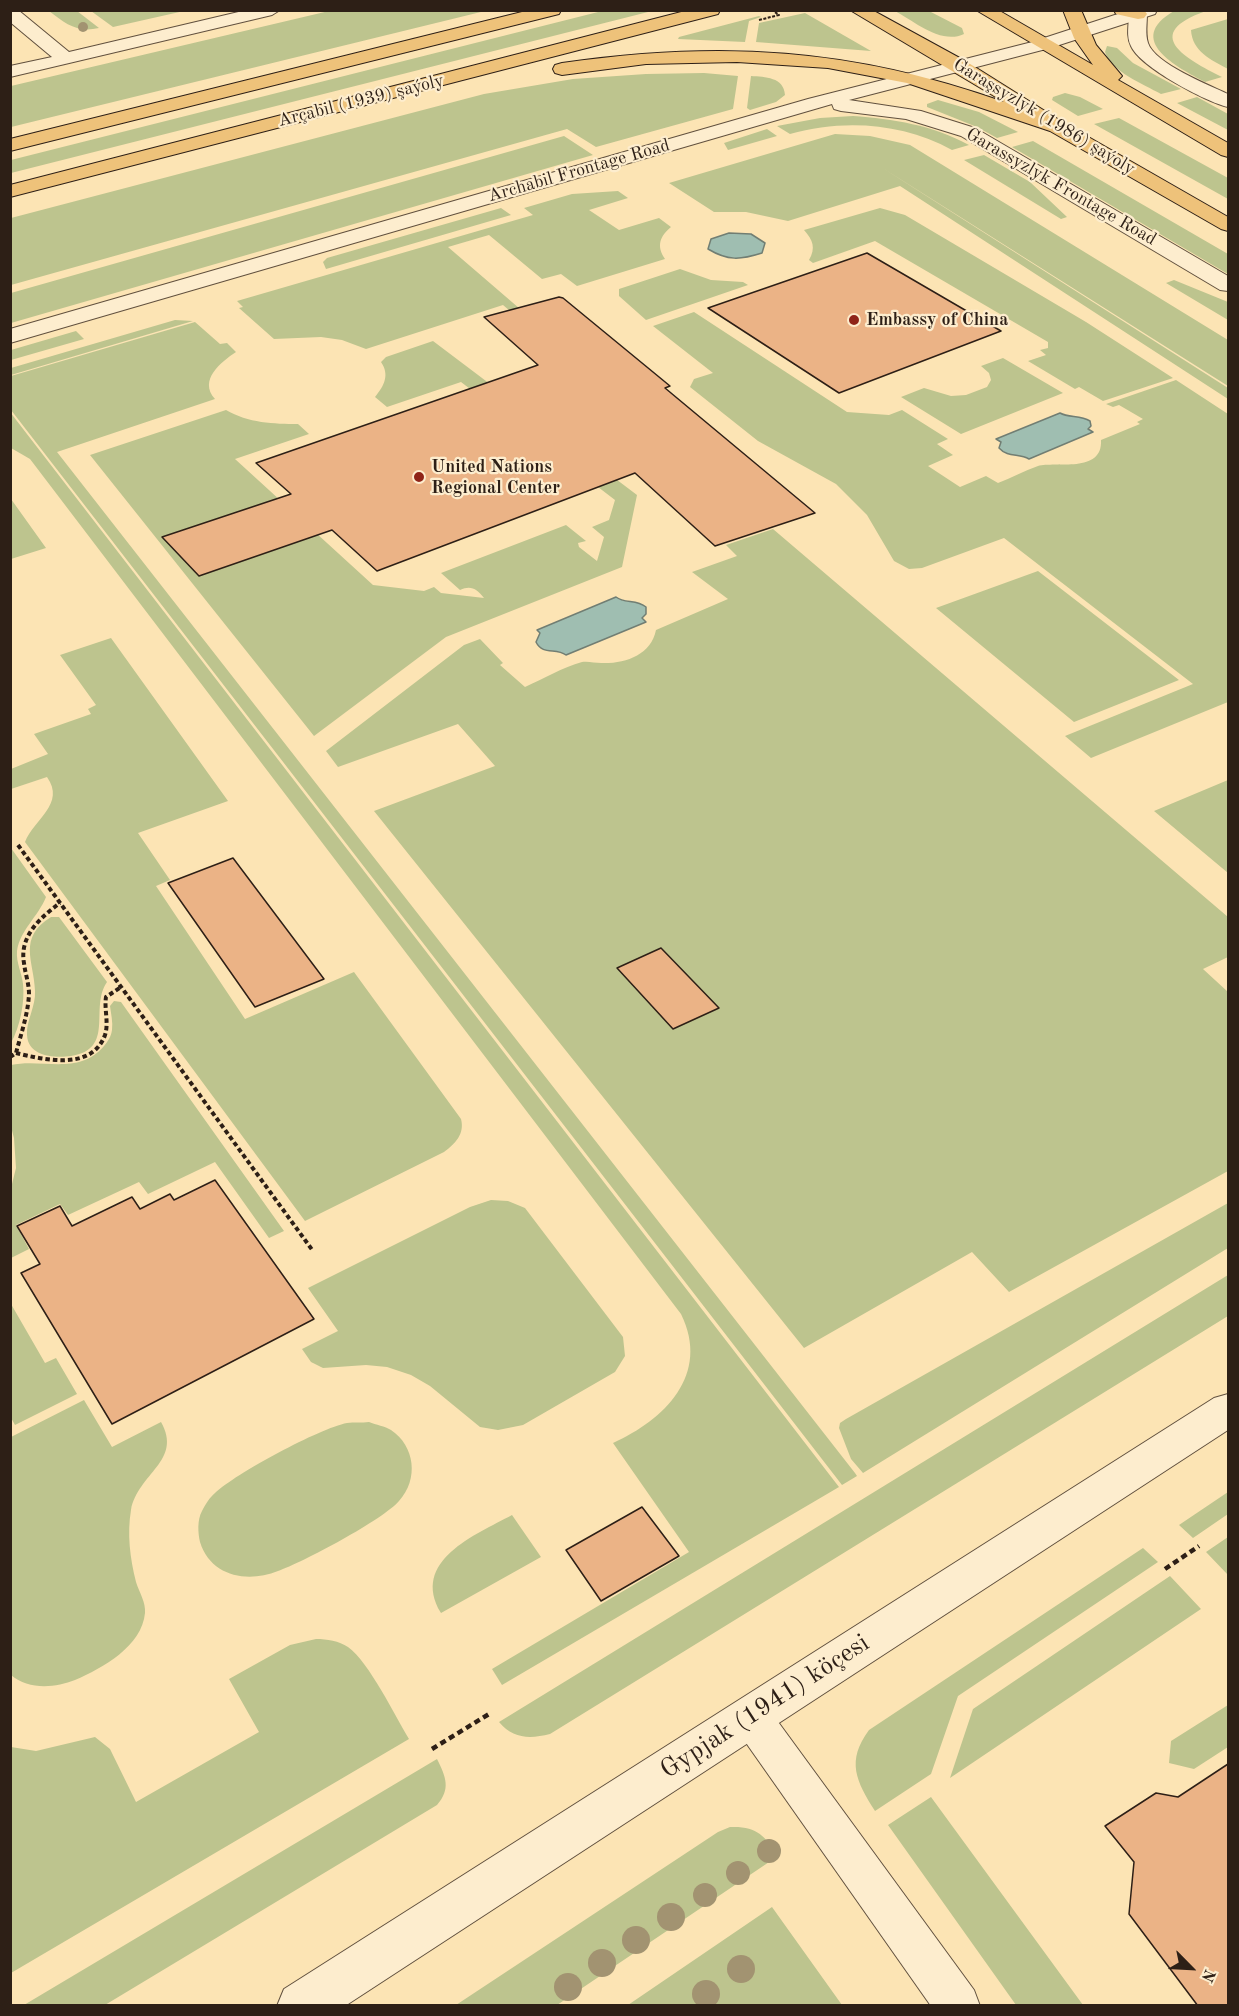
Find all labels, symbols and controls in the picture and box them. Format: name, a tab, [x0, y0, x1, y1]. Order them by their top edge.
street label: Garaşsyzlyk (1986) şaýoly	[949, 54, 1139, 180]
street label: Arçabil (1939) şaýoly	[276, 70, 446, 132]
street label: Garassyzlyk Frontage Road	[962, 124, 1160, 250]
street label: Archabil Frontage Road	[486, 135, 672, 207]
place label: Embassy of China	[866, 309, 1008, 331]
marker: Embassy of China	[847, 313, 861, 327]
place label: United Nations Regional Center	[431, 456, 560, 498]
marker: United Nations Regional Center	[412, 470, 426, 484]
street label: Gypjak (1941) köçesi	[655, 1628, 875, 1786]
north arrow	[1161, 1938, 1221, 1998]
text: N	[1198, 1966, 1217, 1984]

